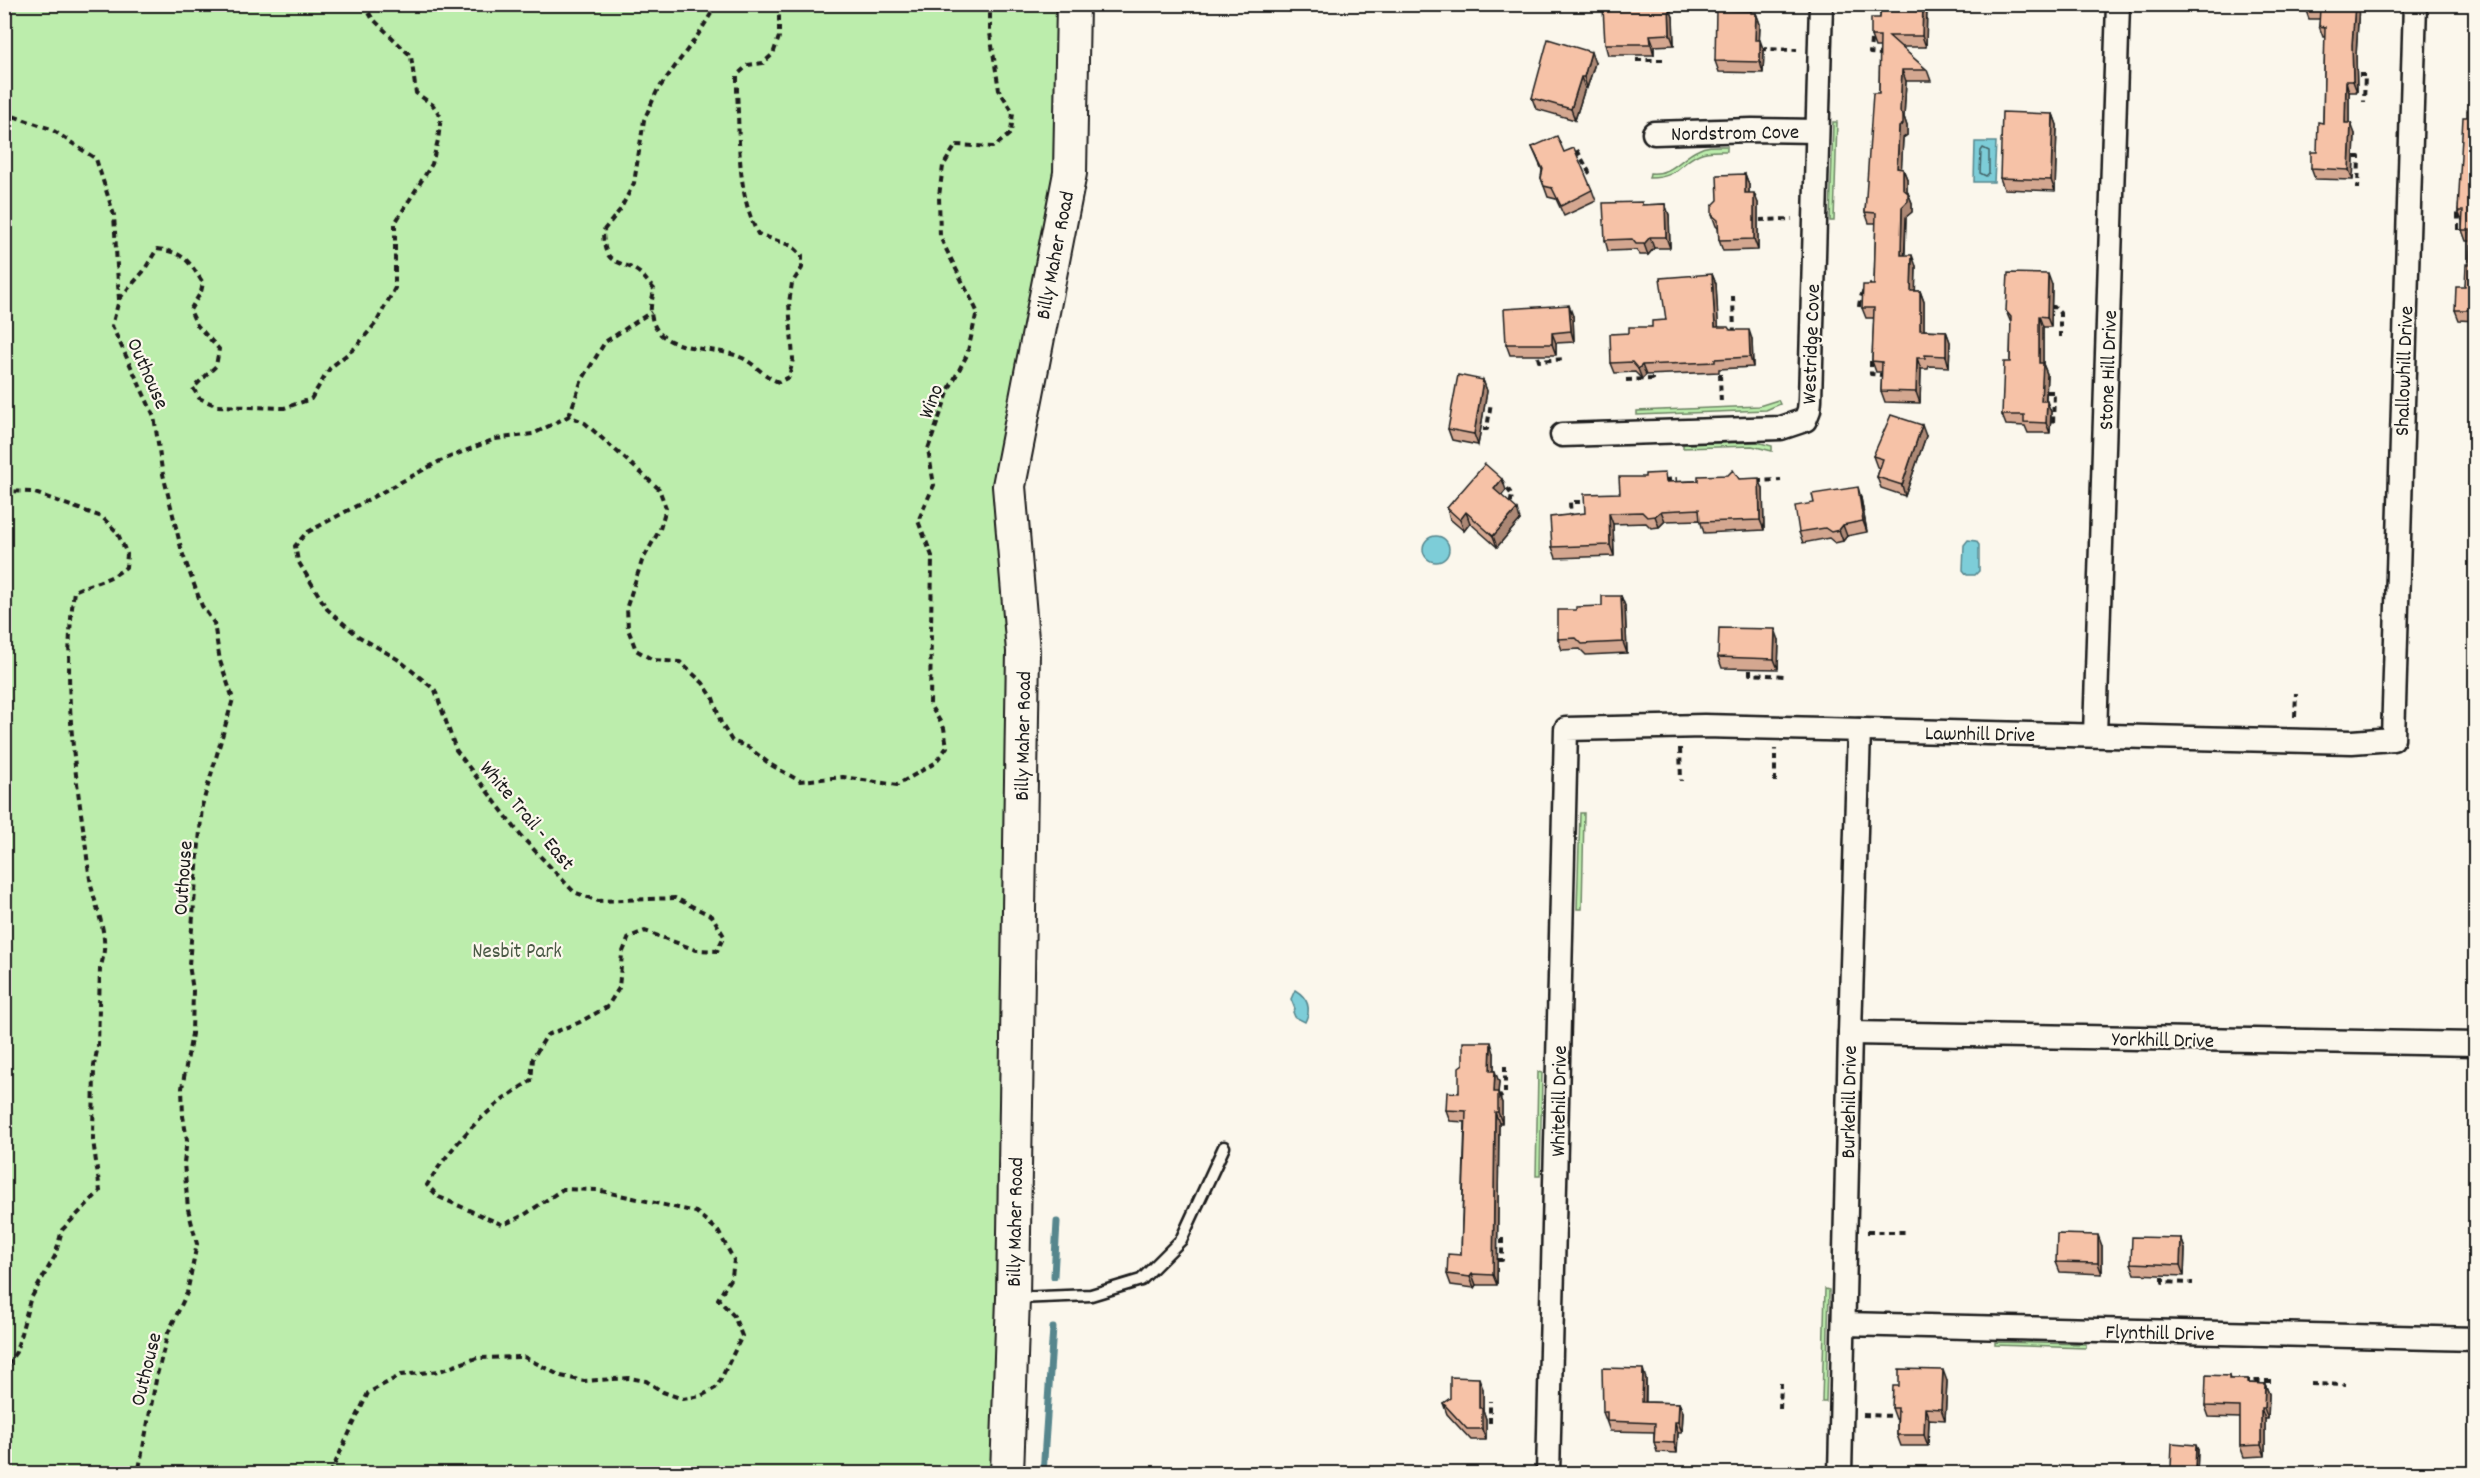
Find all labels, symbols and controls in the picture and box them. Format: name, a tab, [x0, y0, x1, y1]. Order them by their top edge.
street label: Nordstrom Cove	[1671, 119, 1799, 151]
street label: Billy Maher Road	[1030, 189, 1084, 322]
street label: Westridge Cove	[1796, 283, 1830, 405]
street label: Shallowhill Drive	[2389, 305, 2423, 437]
street label: Stone Hill Drive	[2093, 310, 2127, 431]
street label: Outhouse	[117, 334, 175, 415]
street label: Wino	[913, 380, 953, 424]
street label: Billy Maher Road	[1009, 671, 1041, 801]
street label: Lawnhill Drive	[1924, 720, 2035, 752]
street label: White Trail - East	[471, 756, 581, 878]
street label: Outhouse	[167, 840, 203, 917]
park label: Nesbit Park	[472, 938, 562, 968]
street label: Yorkhill Drive	[2112, 1026, 2214, 1058]
street label: Whitehill Drive	[1545, 1045, 1577, 1157]
street label: Burkehill Drive	[1835, 1045, 1867, 1159]
street label: Billy Maher Road	[1001, 1157, 1033, 1287]
street label: Flynthill Drive	[2105, 1319, 2215, 1351]
street label: Outhouse	[124, 1330, 172, 1410]

